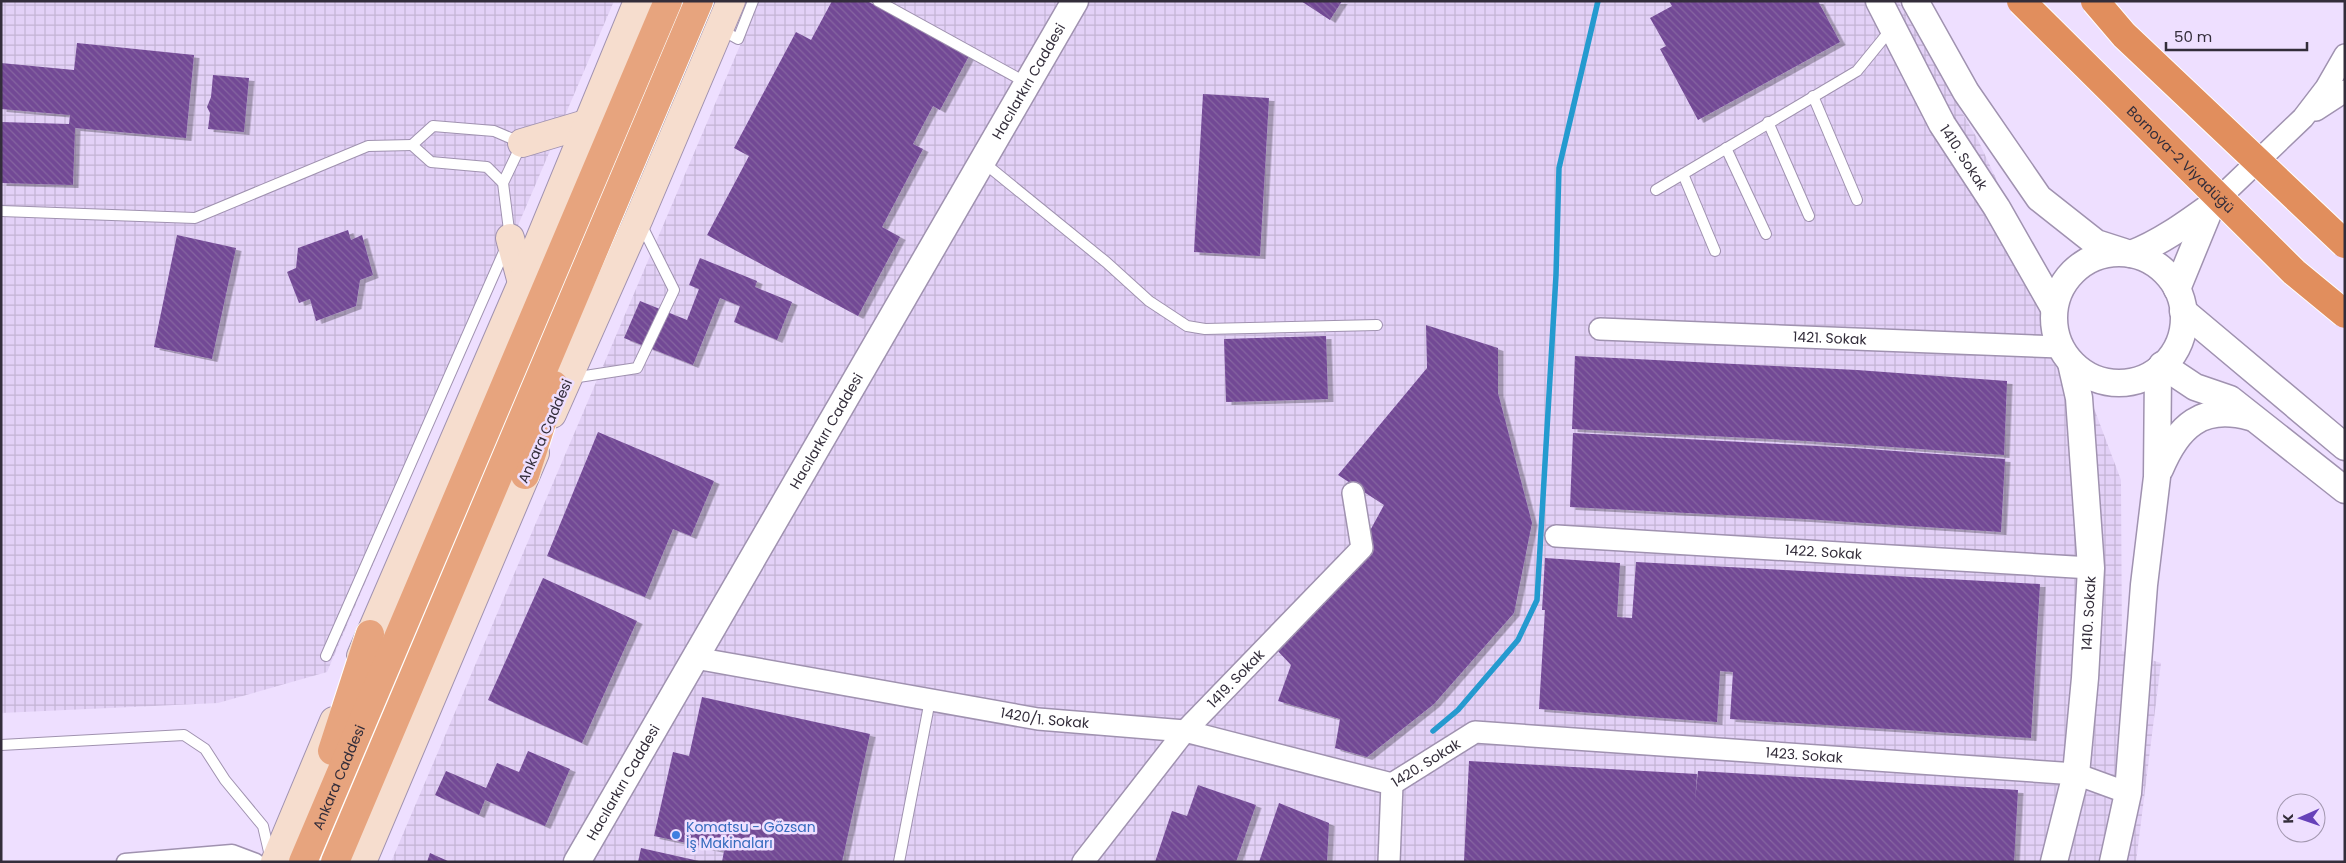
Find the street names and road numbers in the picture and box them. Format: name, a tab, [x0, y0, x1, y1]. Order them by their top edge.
street label: Hacılarkırı Caddesi	[987, 19, 1070, 143]
street label: Bornova-2 Viyadüğü	[2122, 101, 2239, 218]
street label: 1410. Sokak	[1935, 121, 1993, 195]
street label: 1421. Sokak	[1793, 327, 1868, 349]
street label: Hacılarkırı Caddesi	[785, 369, 868, 493]
street label: Ankara Caddesi	[513, 376, 577, 486]
street label: 1422. Sokak	[1784, 540, 1863, 564]
street label: 1410. Sokak	[2077, 575, 2101, 651]
street label: 1419. Sokak	[1203, 644, 1269, 712]
street label: 1420/1. Sokak	[999, 703, 1091, 733]
street label: Hacılarkırı Caddesi	[582, 721, 665, 844]
street label: Ankara Caddesi	[308, 722, 370, 833]
street label: 1420. Sokak	[1388, 733, 1465, 792]
street label: 1423. Sokak	[1765, 742, 1844, 768]

